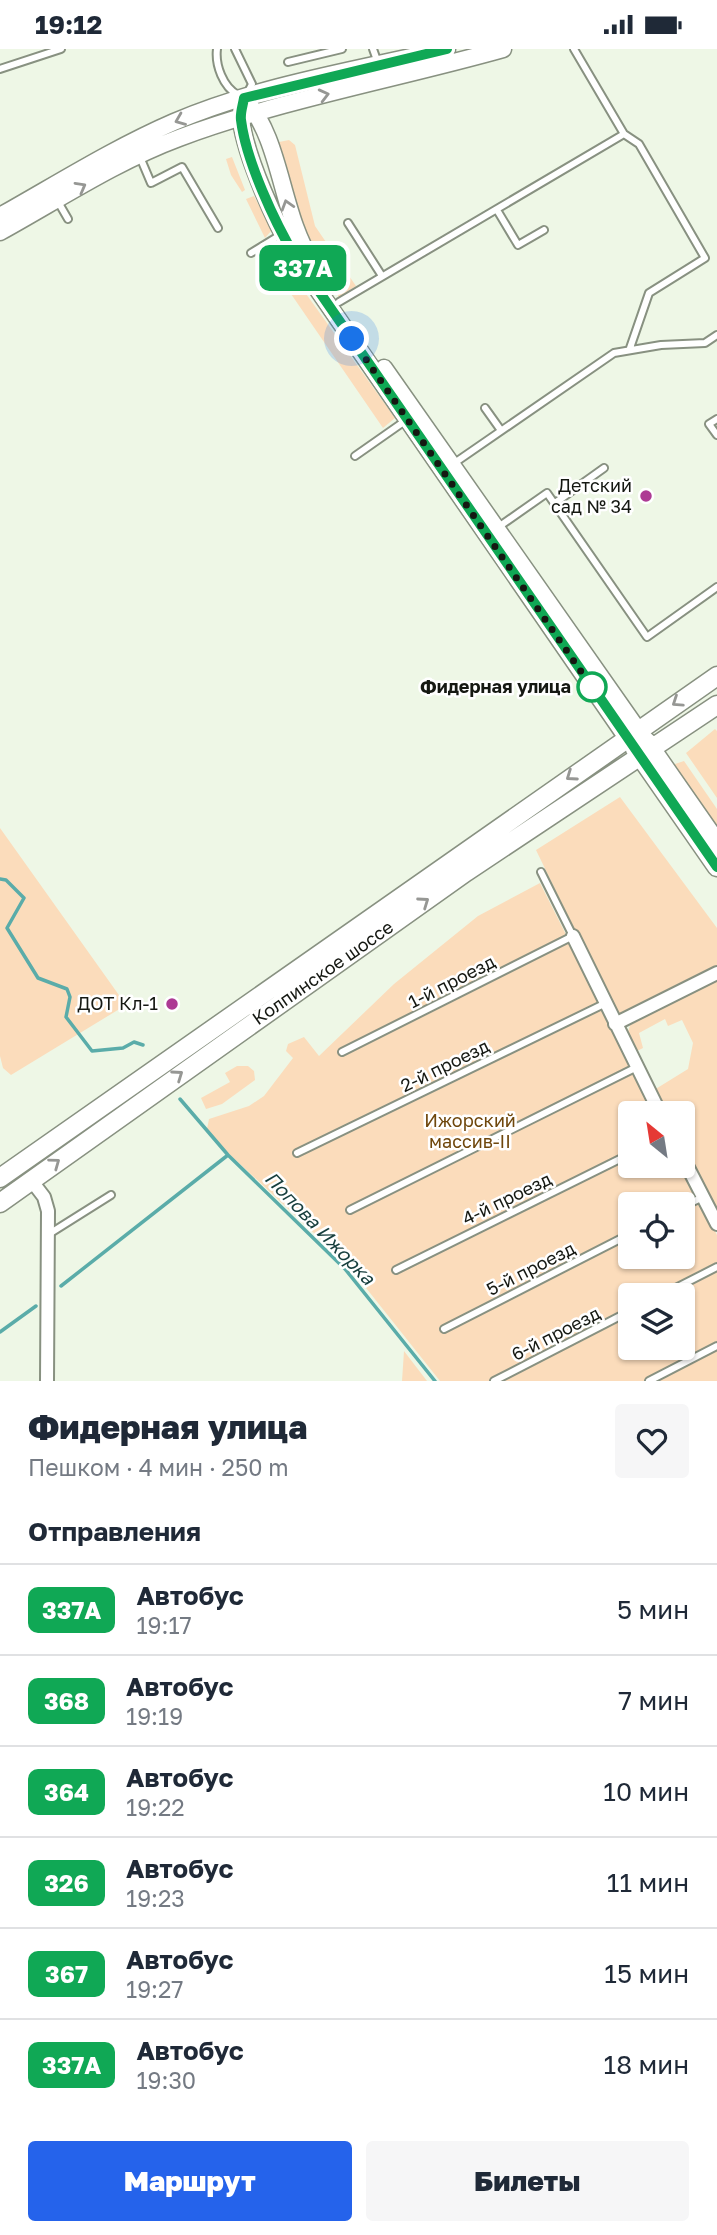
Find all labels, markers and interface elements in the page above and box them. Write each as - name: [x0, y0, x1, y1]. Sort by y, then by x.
- text: 19:12: [35, 9, 102, 40]
- one-way arrow: [317, 89, 329, 103]
- one-way arrow: [175, 112, 187, 126]
- one-way arrow: [74, 182, 87, 195]
- one-way arrow: [280, 200, 295, 212]
- line badge: 337А: [254, 245, 352, 291]
- text: 337А: [273, 253, 333, 282]
- your location: [334, 321, 369, 356]
- place label: Детский сад № 34: [551, 474, 632, 517]
- marker: Детский сад № 34: [638, 488, 654, 504]
- marker: Фидерная улица: [577, 672, 607, 702]
- place label: Фидерная улица: [420, 675, 571, 697]
- one-way arrow: [672, 694, 685, 706]
- one-way arrow: [566, 768, 579, 780]
- one-way arrow: [416, 898, 429, 910]
- street label: Колпинское шоссе: [248, 915, 397, 1029]
- street label: 1-й проезд: [404, 950, 499, 1012]
- place label: ДОТ Кл-1: [77, 992, 158, 1014]
- marker: ДОТ Кл-1: [164, 996, 180, 1012]
- street label: 2-й проезд: [396, 1034, 493, 1096]
- one-way arrow: [170, 1071, 183, 1083]
- north arrow: [618, 1101, 695, 1178]
- map controls: [618, 1101, 695, 1360]
- park label: Ижорский массив-II: [424, 1109, 516, 1152]
- one-way arrow: [47, 1159, 60, 1171]
- water label: Попова Ижорка: [261, 1166, 381, 1290]
- street label: 4-й проезд: [458, 1167, 555, 1229]
- button: locate: [618, 1192, 695, 1269]
- street label: 5-й проезд: [483, 1236, 578, 1300]
- button: layers: [618, 1283, 695, 1360]
- street label: 6-й проезд: [507, 1301, 604, 1365]
- button: heart: [615, 1404, 689, 1478]
- text: Фидерная улица: [28, 1407, 307, 1446]
- text: Пешком · 4 мин · 250 m: [28, 1453, 289, 1481]
- text: Отправления: [28, 1516, 201, 1547]
- text: Автобус: [136, 1580, 244, 1611]
- text: 5 мин: [617, 1594, 689, 1625]
- text: 337А: [42, 1595, 101, 1624]
- text: 19:17: [136, 1611, 192, 1639]
- text: Автобус: [126, 1671, 233, 1702]
- text: 7 мин: [618, 1685, 689, 1716]
- text: 368: [44, 1686, 89, 1715]
- text: 19:19: [126, 1702, 183, 1730]
- text: Автобус: [126, 1762, 233, 1793]
- text: 10 мин: [603, 1776, 689, 1807]
- text: 364: [44, 1777, 89, 1806]
- text: 19:22: [126, 1793, 185, 1821]
- text: Автобус: [126, 1853, 233, 1884]
- text: 11 мин: [607, 1867, 689, 1898]
- text: 326: [44, 1868, 89, 1897]
- text: 19:23: [126, 1884, 185, 1912]
- text: Автобус: [126, 1944, 233, 1975]
- text: 15 мин: [604, 1958, 689, 1989]
- text: 367: [45, 1959, 88, 1988]
- text: 19:27: [126, 1975, 184, 2003]
- text: Автобус: [136, 2035, 244, 2066]
- text: 18 мин: [604, 2049, 689, 2080]
- text: 337А: [42, 2050, 101, 2079]
- text: 19:30: [136, 2066, 196, 2094]
- button: Маршрут: [28, 2141, 352, 2221]
- button: Билеты: [366, 2141, 689, 2221]

